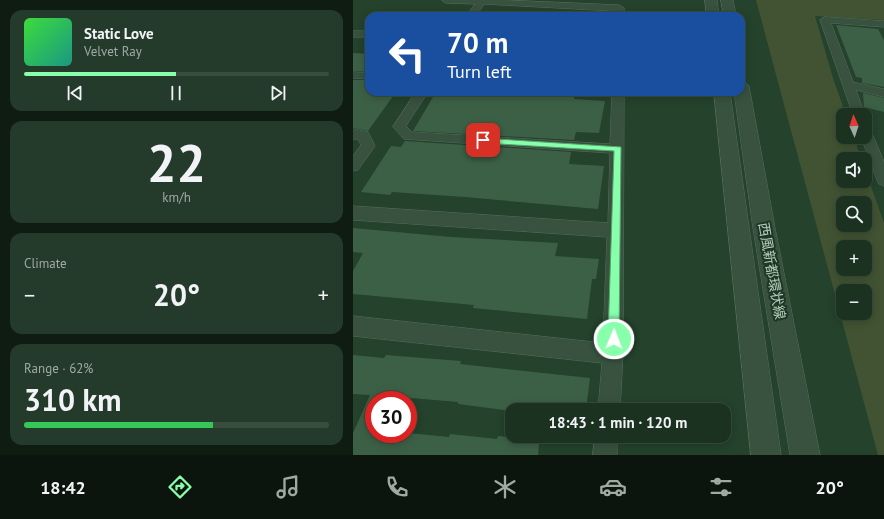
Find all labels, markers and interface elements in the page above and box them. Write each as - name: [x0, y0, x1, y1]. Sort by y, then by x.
- text: Static Love: [84, 24, 154, 43]
- text: 70 m: [447, 24, 508, 61]
- icon: left: [381, 28, 433, 80]
- text: Velvet Ray: [84, 43, 142, 60]
- text: Turn left: [447, 60, 512, 83]
- icon: previous: [64, 82, 86, 104]
- icon: pause: [165, 82, 187, 104]
- icon: next: [267, 82, 289, 104]
- north arrow: [836, 108, 872, 144]
- map controls: [836, 108, 872, 320]
- pin: [466, 123, 500, 157]
- text: 22: [147, 129, 206, 196]
- icon: arrive: [472, 129, 494, 151]
- button: sound: [836, 152, 872, 188]
- text: km/h: [162, 189, 191, 206]
- button: search: [836, 196, 872, 232]
- street label: 西風新都環状線: [755, 221, 789, 321]
- button: +: [836, 240, 872, 276]
- text: Climate: [24, 255, 67, 272]
- text: 20°: [153, 275, 200, 314]
- text: −: [24, 281, 35, 309]
- text: +: [318, 281, 329, 309]
- button: −: [836, 284, 872, 320]
- position arrow: [593, 318, 635, 360]
- text: Range · 62%: [24, 360, 93, 377]
- text: 310 km: [24, 380, 122, 419]
- speed limit sign: 30: [365, 391, 417, 443]
- text: 18:43 · 1 min · 120 m: [549, 413, 687, 432]
- icon: directions: [166, 473, 194, 501]
- icon: music: [274, 473, 302, 501]
- icon: phone: [383, 473, 411, 501]
- icon: climate: [491, 473, 519, 501]
- icon: car: [599, 473, 627, 501]
- icon: filters: [707, 473, 735, 501]
- text: 18:42: [40, 476, 86, 499]
- text: 20°: [816, 476, 844, 499]

